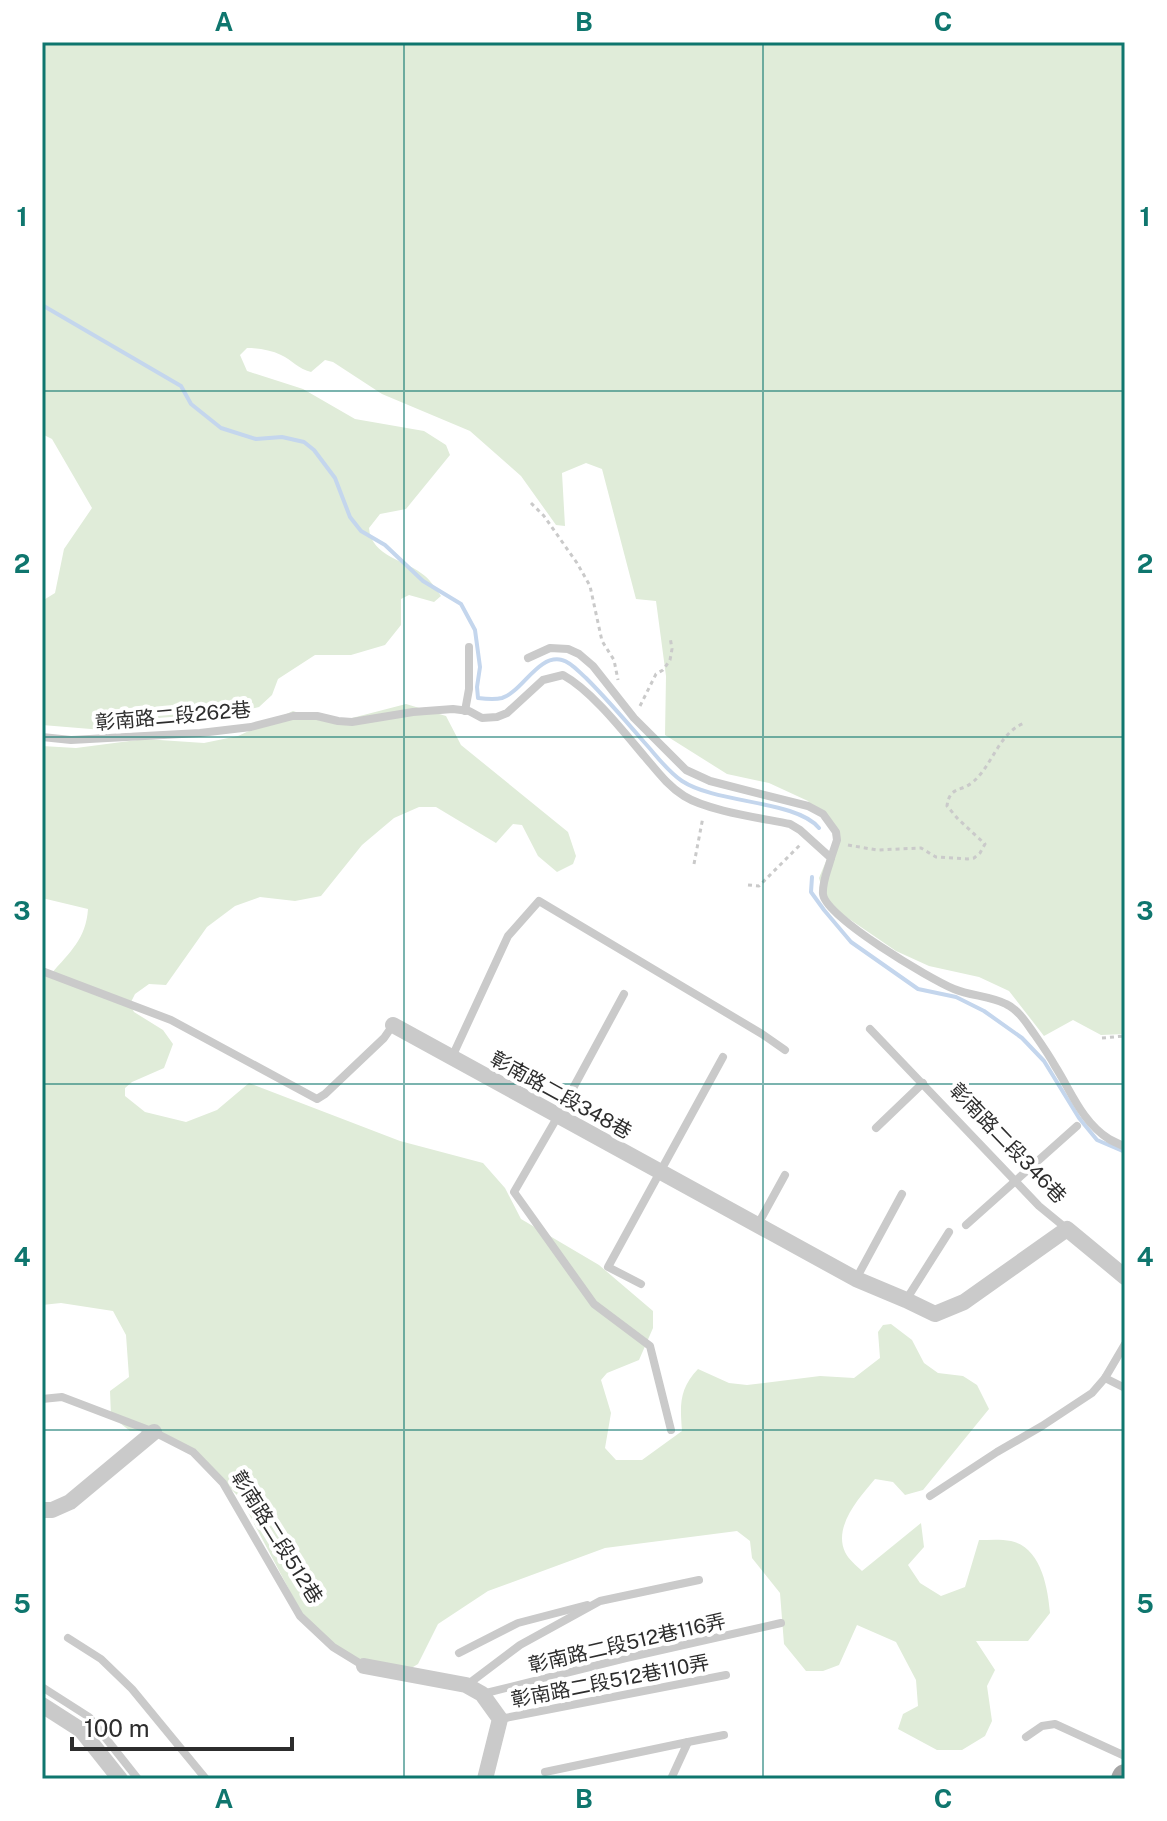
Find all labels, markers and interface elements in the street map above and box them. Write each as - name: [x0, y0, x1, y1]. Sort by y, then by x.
- text: A: [215, 6, 234, 37]
- text: B: [575, 6, 593, 37]
- text: C: [934, 6, 952, 37]
- text: 1: [16, 201, 28, 232]
- text: 1: [1139, 201, 1151, 232]
- text: 2: [14, 548, 30, 579]
- text: 2: [1137, 548, 1153, 579]
- street label: 彰南路二段262巷: [94, 697, 252, 735]
- text: 3: [13, 895, 31, 926]
- text: 3: [1136, 895, 1154, 926]
- street label: 彰南路二段348巷: [486, 1046, 636, 1144]
- street label: 彰南路二段346巷: [945, 1078, 1071, 1208]
- text: 4: [13, 1241, 31, 1272]
- text: 4: [1136, 1241, 1154, 1272]
- street label: 彰南路二段512巷: [226, 1466, 328, 1608]
- text: 5: [13, 1588, 31, 1619]
- text: 5: [1136, 1588, 1154, 1619]
- street label: 彰南路二段512巷116弄: [526, 1609, 728, 1677]
- street label: 彰南路二段512巷110弄: [509, 1650, 711, 1712]
- scale bar: [72, 1701, 292, 1751]
- text: 100 m: [84, 1714, 150, 1742]
- text: A: [215, 1783, 234, 1814]
- text: B: [575, 1783, 593, 1814]
- text: C: [934, 1783, 952, 1814]

